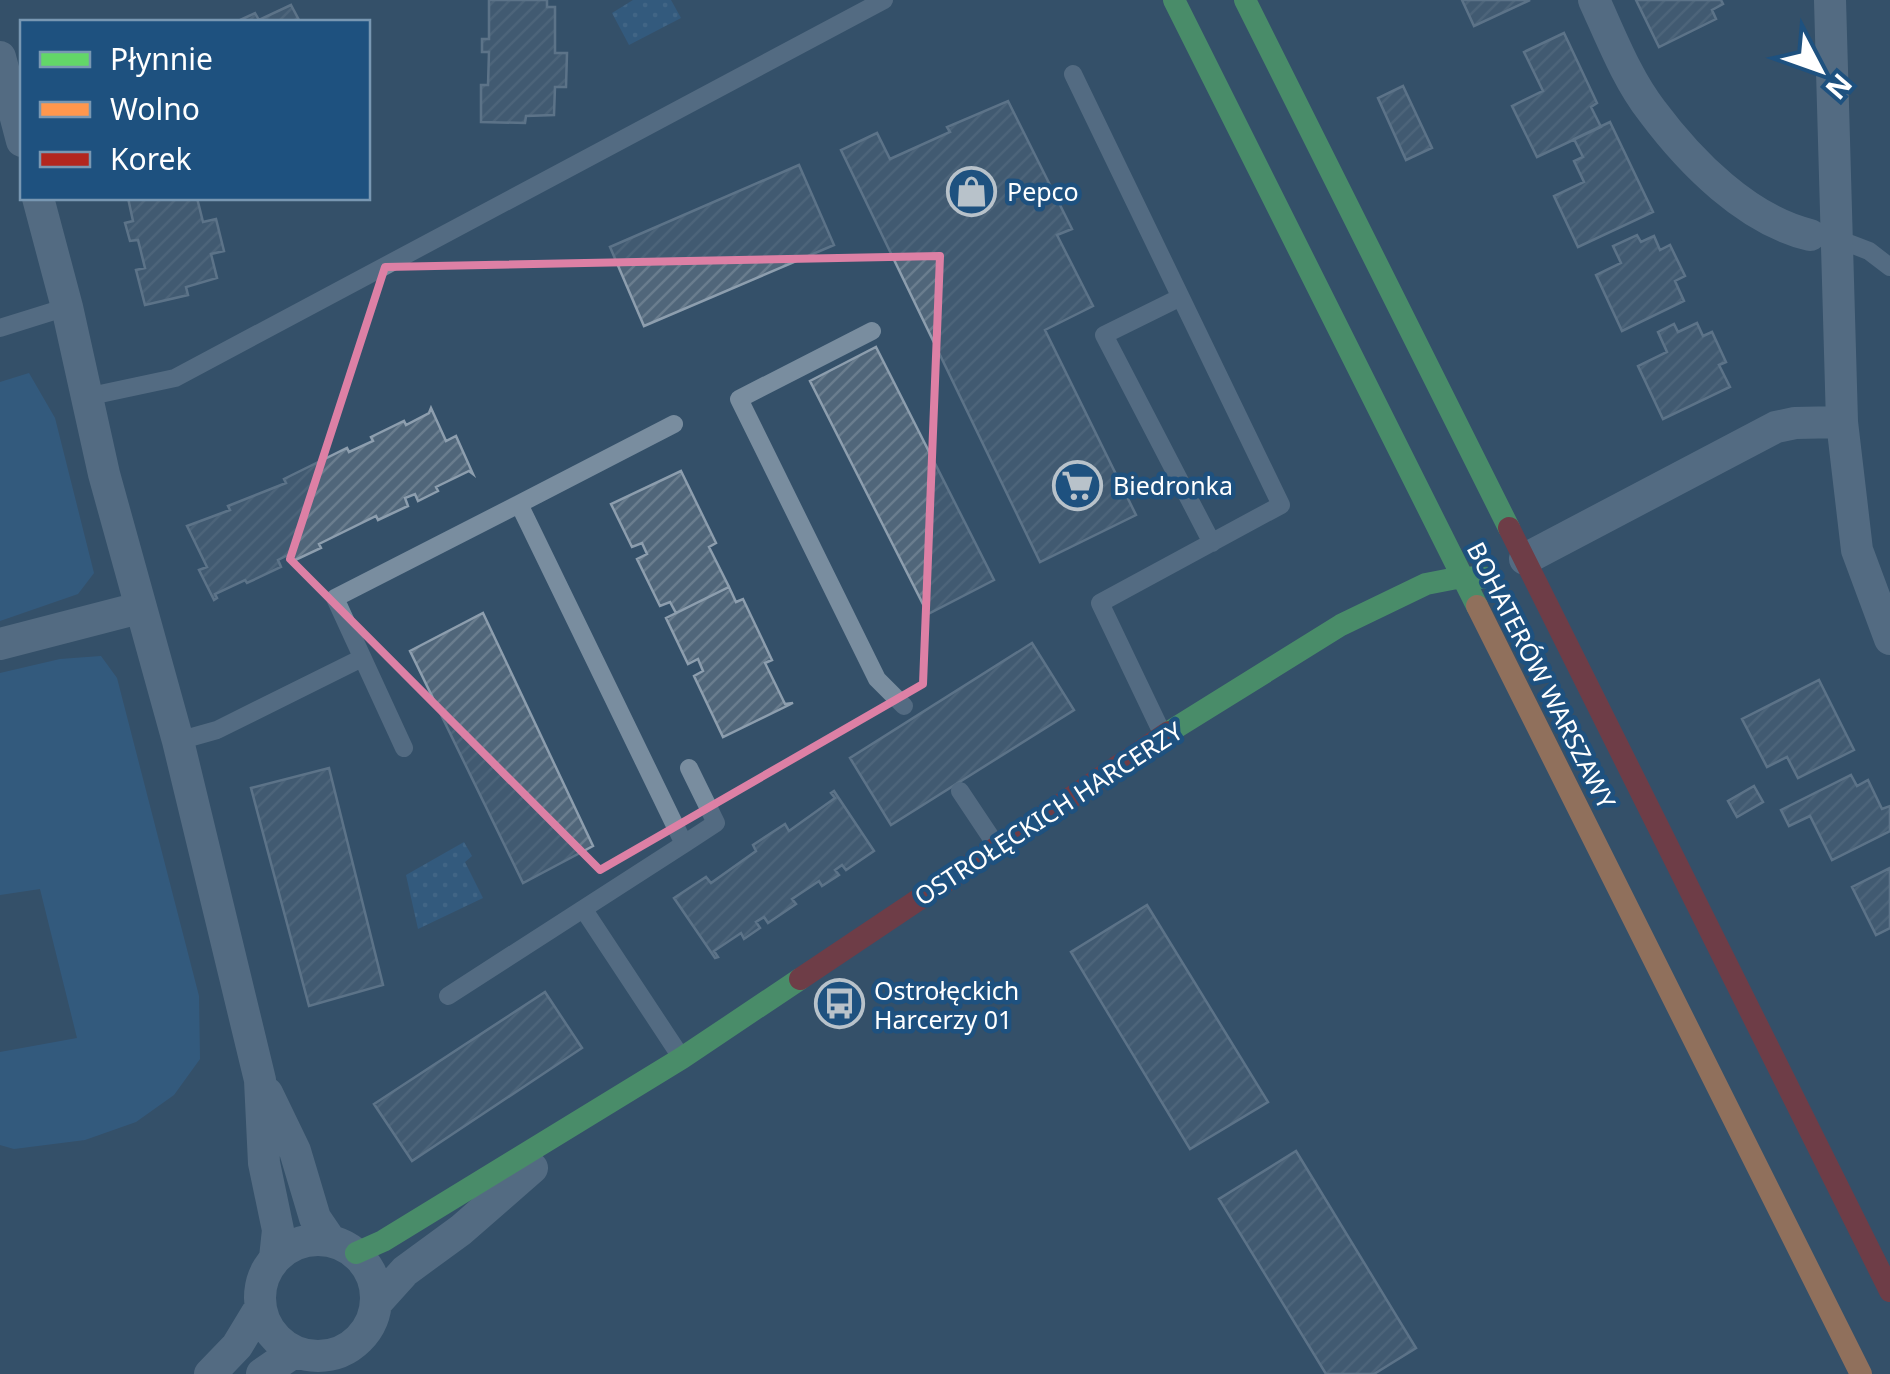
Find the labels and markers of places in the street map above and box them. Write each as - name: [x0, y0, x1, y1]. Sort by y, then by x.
- shop icon: Pepco: [946, 165, 998, 217]
- place label: Pepco: [1007, 174, 1079, 208]
- supermarket icon: Biedronka: [1052, 459, 1104, 511]
- place label: Biedronka: [1113, 468, 1233, 502]
- place label: Ostrołęckich Harcerzy 01: [874, 973, 1019, 1036]
- bus stop icon: Ostrołęckich Harcerzy 01: [813, 978, 865, 1030]

